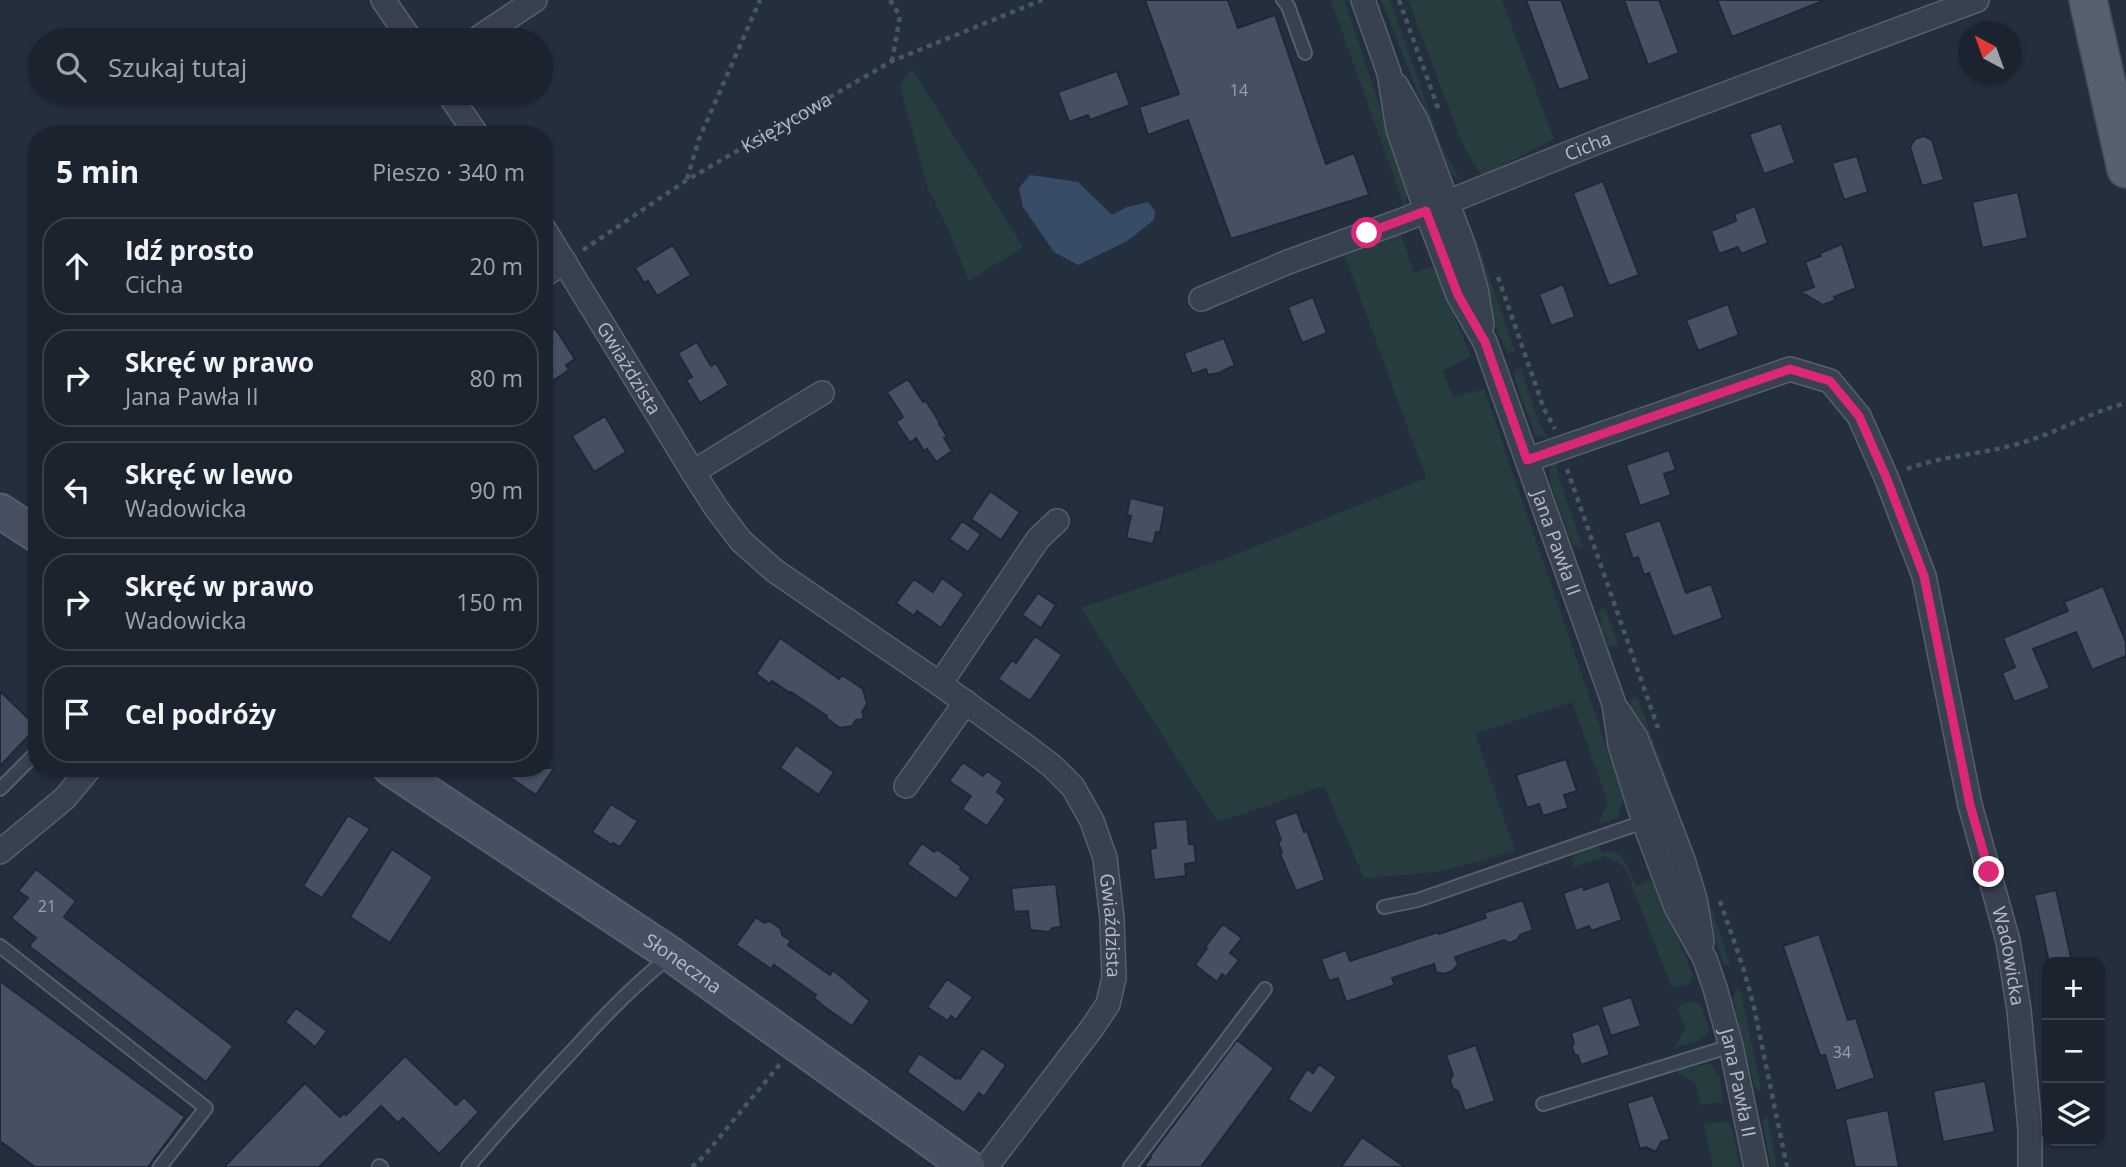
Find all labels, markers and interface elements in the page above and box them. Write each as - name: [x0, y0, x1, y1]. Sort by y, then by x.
- north arrow: [1958, 21, 2021, 84]
- search box: [28, 28, 553, 105]
- icon: search: [52, 48, 90, 86]
- text: Szukaj tutaj: [108, 49, 247, 85]
- house number: 14: [1230, 79, 1248, 101]
- street label: Księżycowa: [736, 86, 836, 159]
- street label: Cicha: [1561, 125, 1615, 167]
- text: 5 min: [56, 151, 139, 192]
- text: Pieszo · 340 m: [372, 156, 525, 188]
- route start: [1351, 217, 1382, 248]
- text: Idź prosto: [125, 232, 254, 268]
- icon: ahead: [58, 247, 96, 285]
- text: 20 m: [469, 250, 523, 282]
- text: Cicha: [125, 268, 183, 300]
- street label: Gwiaździsta: [591, 317, 668, 419]
- text: Skręć w prawo: [125, 344, 314, 380]
- icon: right: [58, 359, 96, 397]
- text: 80 m: [469, 362, 523, 394]
- text: Jana Pawła II: [125, 380, 259, 412]
- text: Skręć w lewo: [125, 456, 293, 492]
- icon: left: [58, 471, 96, 509]
- text: 90 m: [469, 474, 523, 506]
- street label: Jana Pawła II: [1525, 484, 1587, 599]
- text: Wadowicka: [125, 492, 246, 524]
- text: Skręć w prawo: [125, 568, 314, 604]
- icon: right: [58, 583, 96, 621]
- text: 150 m: [456, 586, 523, 618]
- text: Wadowicka: [125, 604, 246, 636]
- icon: arrive: [58, 695, 96, 733]
- text: Cel podróży: [125, 696, 276, 732]
- route end: [1973, 856, 2004, 887]
- street label: Gwiaździsta: [1094, 872, 1127, 978]
- house number: 21: [38, 895, 56, 917]
- street label: Wadowicka: [1986, 904, 2031, 1007]
- street label: Słoneczna: [639, 927, 727, 999]
- map controls: [2042, 957, 2105, 1146]
- button: +: [2042, 957, 2105, 1020]
- button: −: [2042, 1020, 2105, 1083]
- street label: Jana Pawła II: [1713, 1023, 1762, 1139]
- house number: 34: [1833, 1041, 1851, 1063]
- button: layers: [2042, 1083, 2105, 1146]

